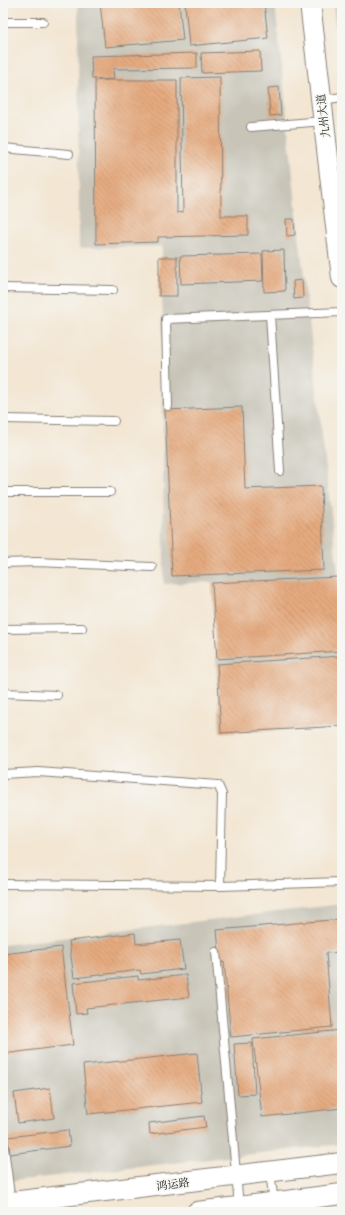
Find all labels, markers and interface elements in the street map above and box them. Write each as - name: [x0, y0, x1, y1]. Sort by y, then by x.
- street label: 九州大道: [314, 93, 334, 139]
- street label: 鸿运路: [156, 1176, 190, 1194]

